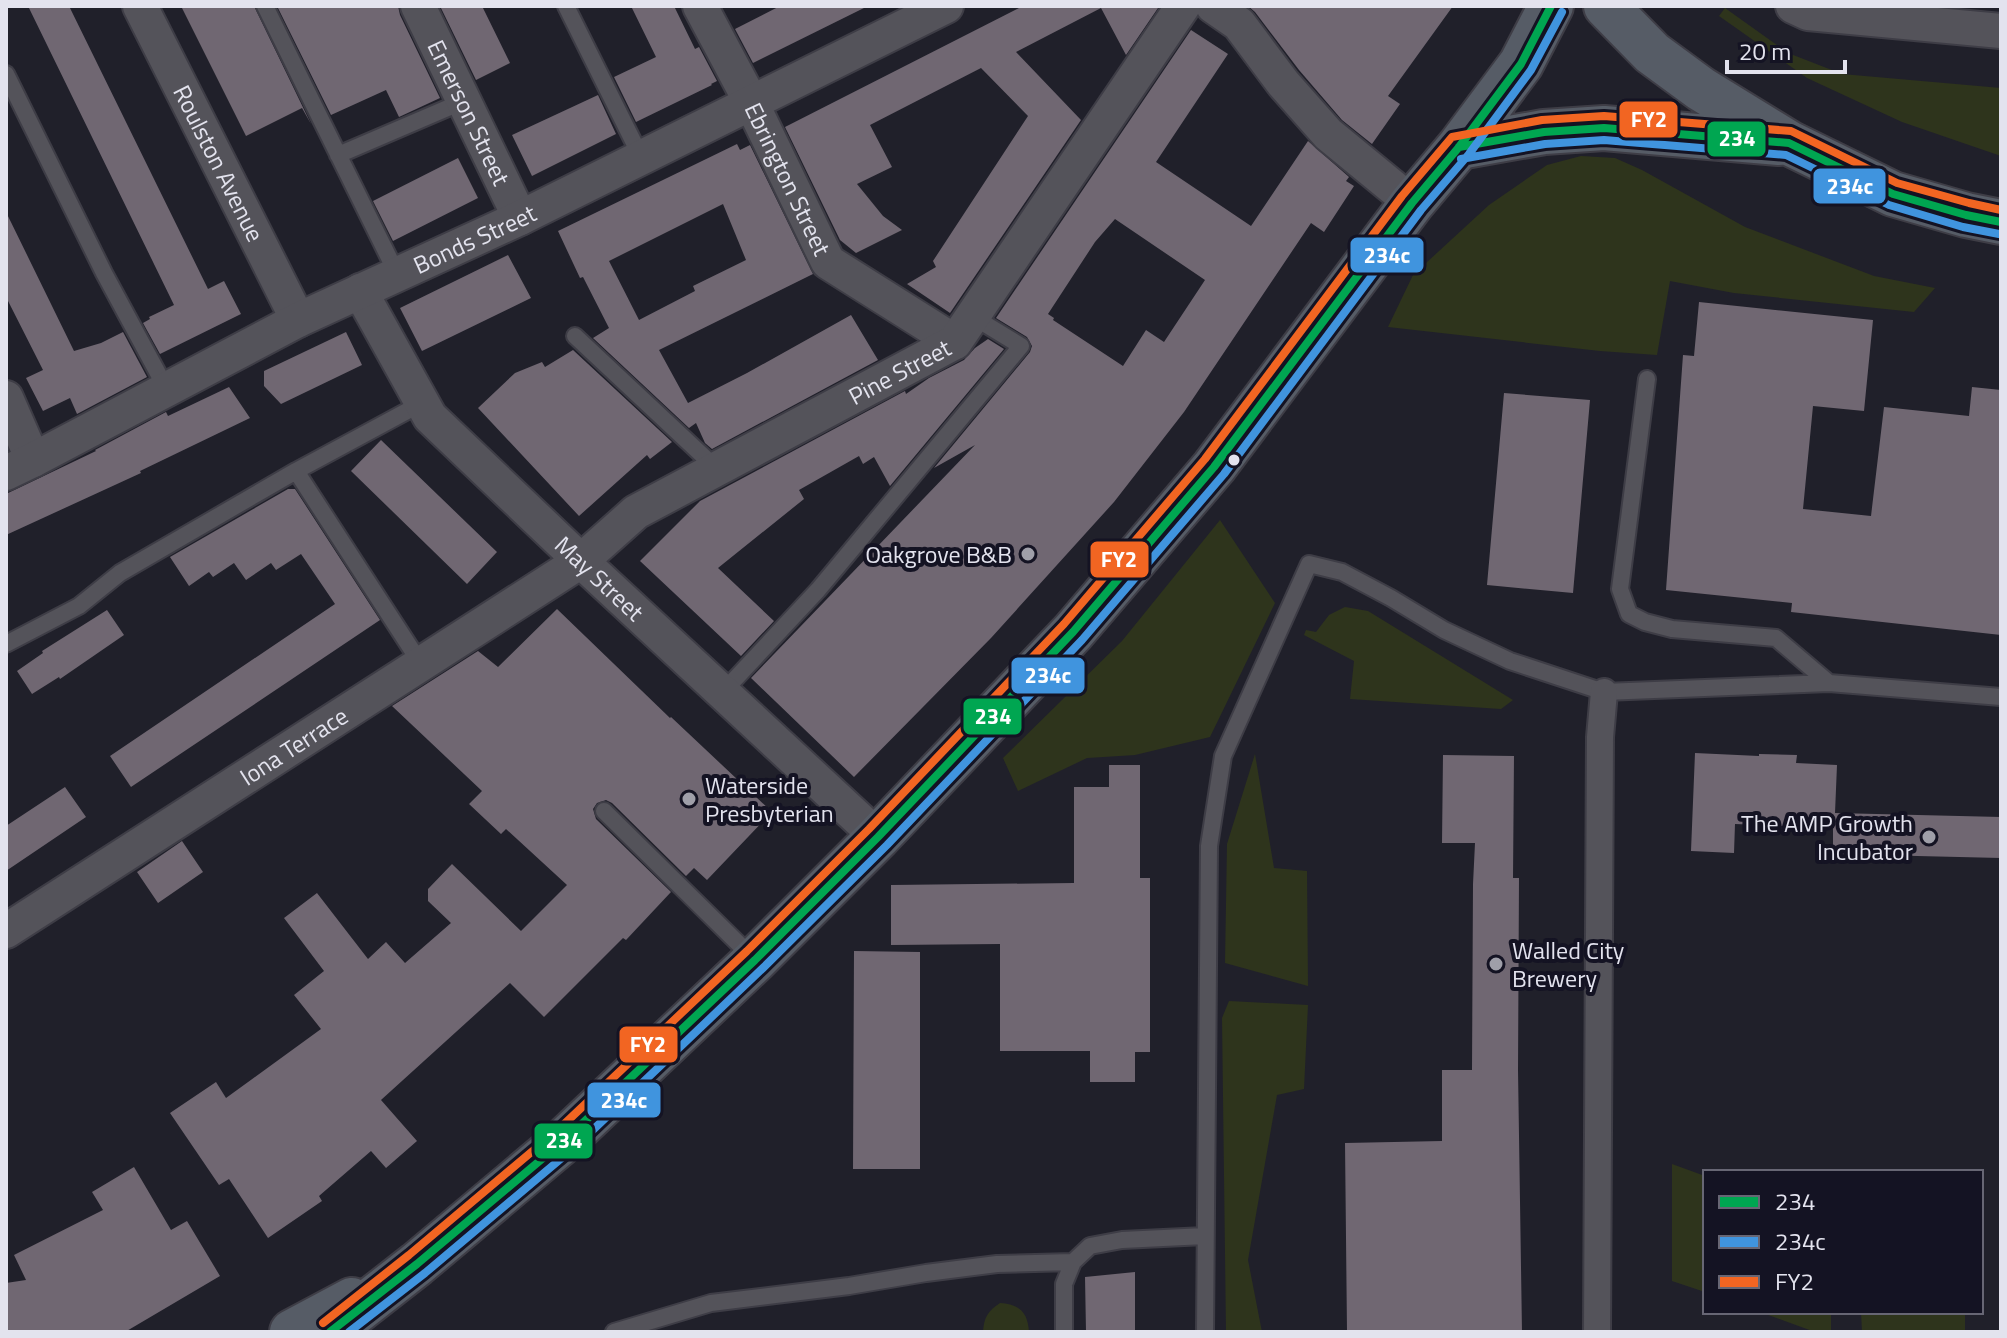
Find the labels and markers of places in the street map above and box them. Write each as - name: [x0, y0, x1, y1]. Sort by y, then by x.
- unlabelled marker: [1226, 452, 1242, 468]
- place label: Oakgrove B&B: [865, 536, 1012, 572]
- marker: Oakgrove B&B: [1019, 545, 1037, 563]
- place label: Waterside Presbyterian: [705, 767, 834, 831]
- marker: Waterside Presbyterian: [680, 790, 698, 808]
- place label: The AMP Growth Incubator: [1741, 805, 1913, 869]
- marker: The AMP Growth Incubator: [1920, 828, 1938, 846]
- place label: Walled City Brewery: [1512, 932, 1625, 996]
- marker: Walled City Brewery: [1487, 955, 1505, 973]

